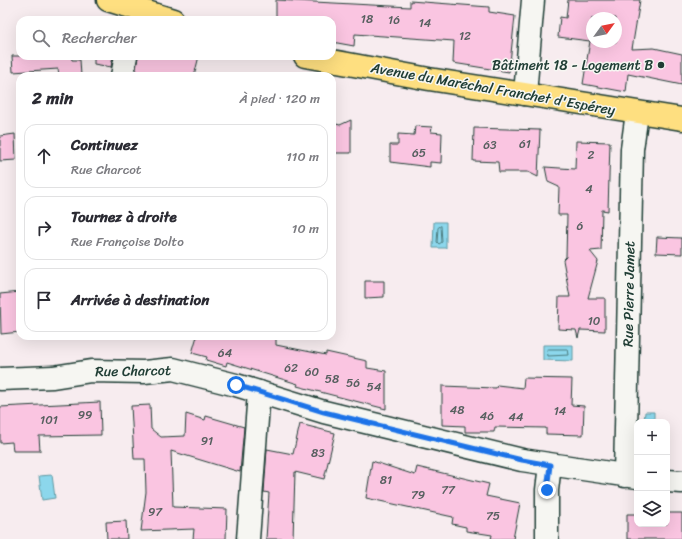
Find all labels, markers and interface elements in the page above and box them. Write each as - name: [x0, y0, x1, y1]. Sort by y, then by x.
- house number: 18: [361, 8, 373, 30]
- house number: 16: [388, 9, 400, 31]
- house number: 14: [419, 12, 432, 34]
- north arrow: [586, 12, 622, 48]
- search box: [16, 16, 336, 60]
- text: Rechercher: [62, 25, 137, 51]
- house number: 12: [459, 25, 471, 47]
- icon: search: [30, 27, 52, 49]
- place label: Bâtiment 18 - Logement B: [492, 53, 653, 78]
- street label: Avenue du Maréchal Franchet d'Espérey: [368, 55, 618, 123]
- marker: Bâtiment 18 - Logement B: [656, 60, 666, 70]
- text: 2 min: [32, 83, 73, 113]
- text: À pied · 120 m: [239, 87, 320, 110]
- text: Continuez: [71, 132, 138, 158]
- house number: 61: [519, 133, 531, 155]
- house number: 63: [483, 134, 497, 156]
- house number: 65: [412, 142, 426, 164]
- house number: 2: [588, 144, 595, 166]
- icon: ahead: [33, 145, 55, 167]
- text: 110 m: [286, 145, 319, 168]
- text: Rue Charcot: [71, 158, 141, 181]
- house number: 4: [585, 178, 593, 200]
- text: Tournez à droite: [71, 204, 177, 230]
- house number: 6: [577, 215, 584, 237]
- icon: right: [33, 217, 55, 239]
- text: 10 m: [292, 217, 319, 240]
- text: Rue Françoise Dolto: [71, 230, 184, 253]
- street label: Rue Pierre Jamet: [616, 241, 642, 347]
- text: Arrivée à destination: [71, 287, 209, 313]
- icon: arrive: [33, 289, 55, 311]
- house number: 10: [588, 310, 601, 332]
- house number: 64: [218, 342, 233, 364]
- house number: 62: [284, 357, 298, 379]
- street label: Rue Charcot: [95, 358, 171, 384]
- house number: 60: [305, 361, 320, 383]
- house number: 58: [325, 368, 339, 390]
- house number: 56: [346, 372, 360, 394]
- route start: [227, 376, 245, 394]
- house number: 54: [367, 376, 382, 398]
- house number: 48: [450, 399, 464, 421]
- house number: 14: [554, 400, 567, 422]
- house number: 99: [78, 404, 92, 426]
- house number: 46: [480, 405, 494, 427]
- house number: 44: [508, 406, 524, 428]
- house number: 101: [40, 409, 58, 431]
- map controls: [634, 419, 670, 527]
- button: +: [634, 419, 670, 455]
- house number: 91: [201, 430, 213, 452]
- house number: 83: [311, 442, 325, 464]
- button: −: [634, 455, 670, 491]
- house number: 81: [380, 469, 392, 491]
- house number: 77: [441, 479, 456, 501]
- route end: [538, 481, 556, 499]
- house number: 79: [411, 484, 425, 506]
- button: layers: [634, 491, 670, 527]
- house number: 97: [148, 501, 163, 523]
- house number: 75: [486, 505, 500, 527]

